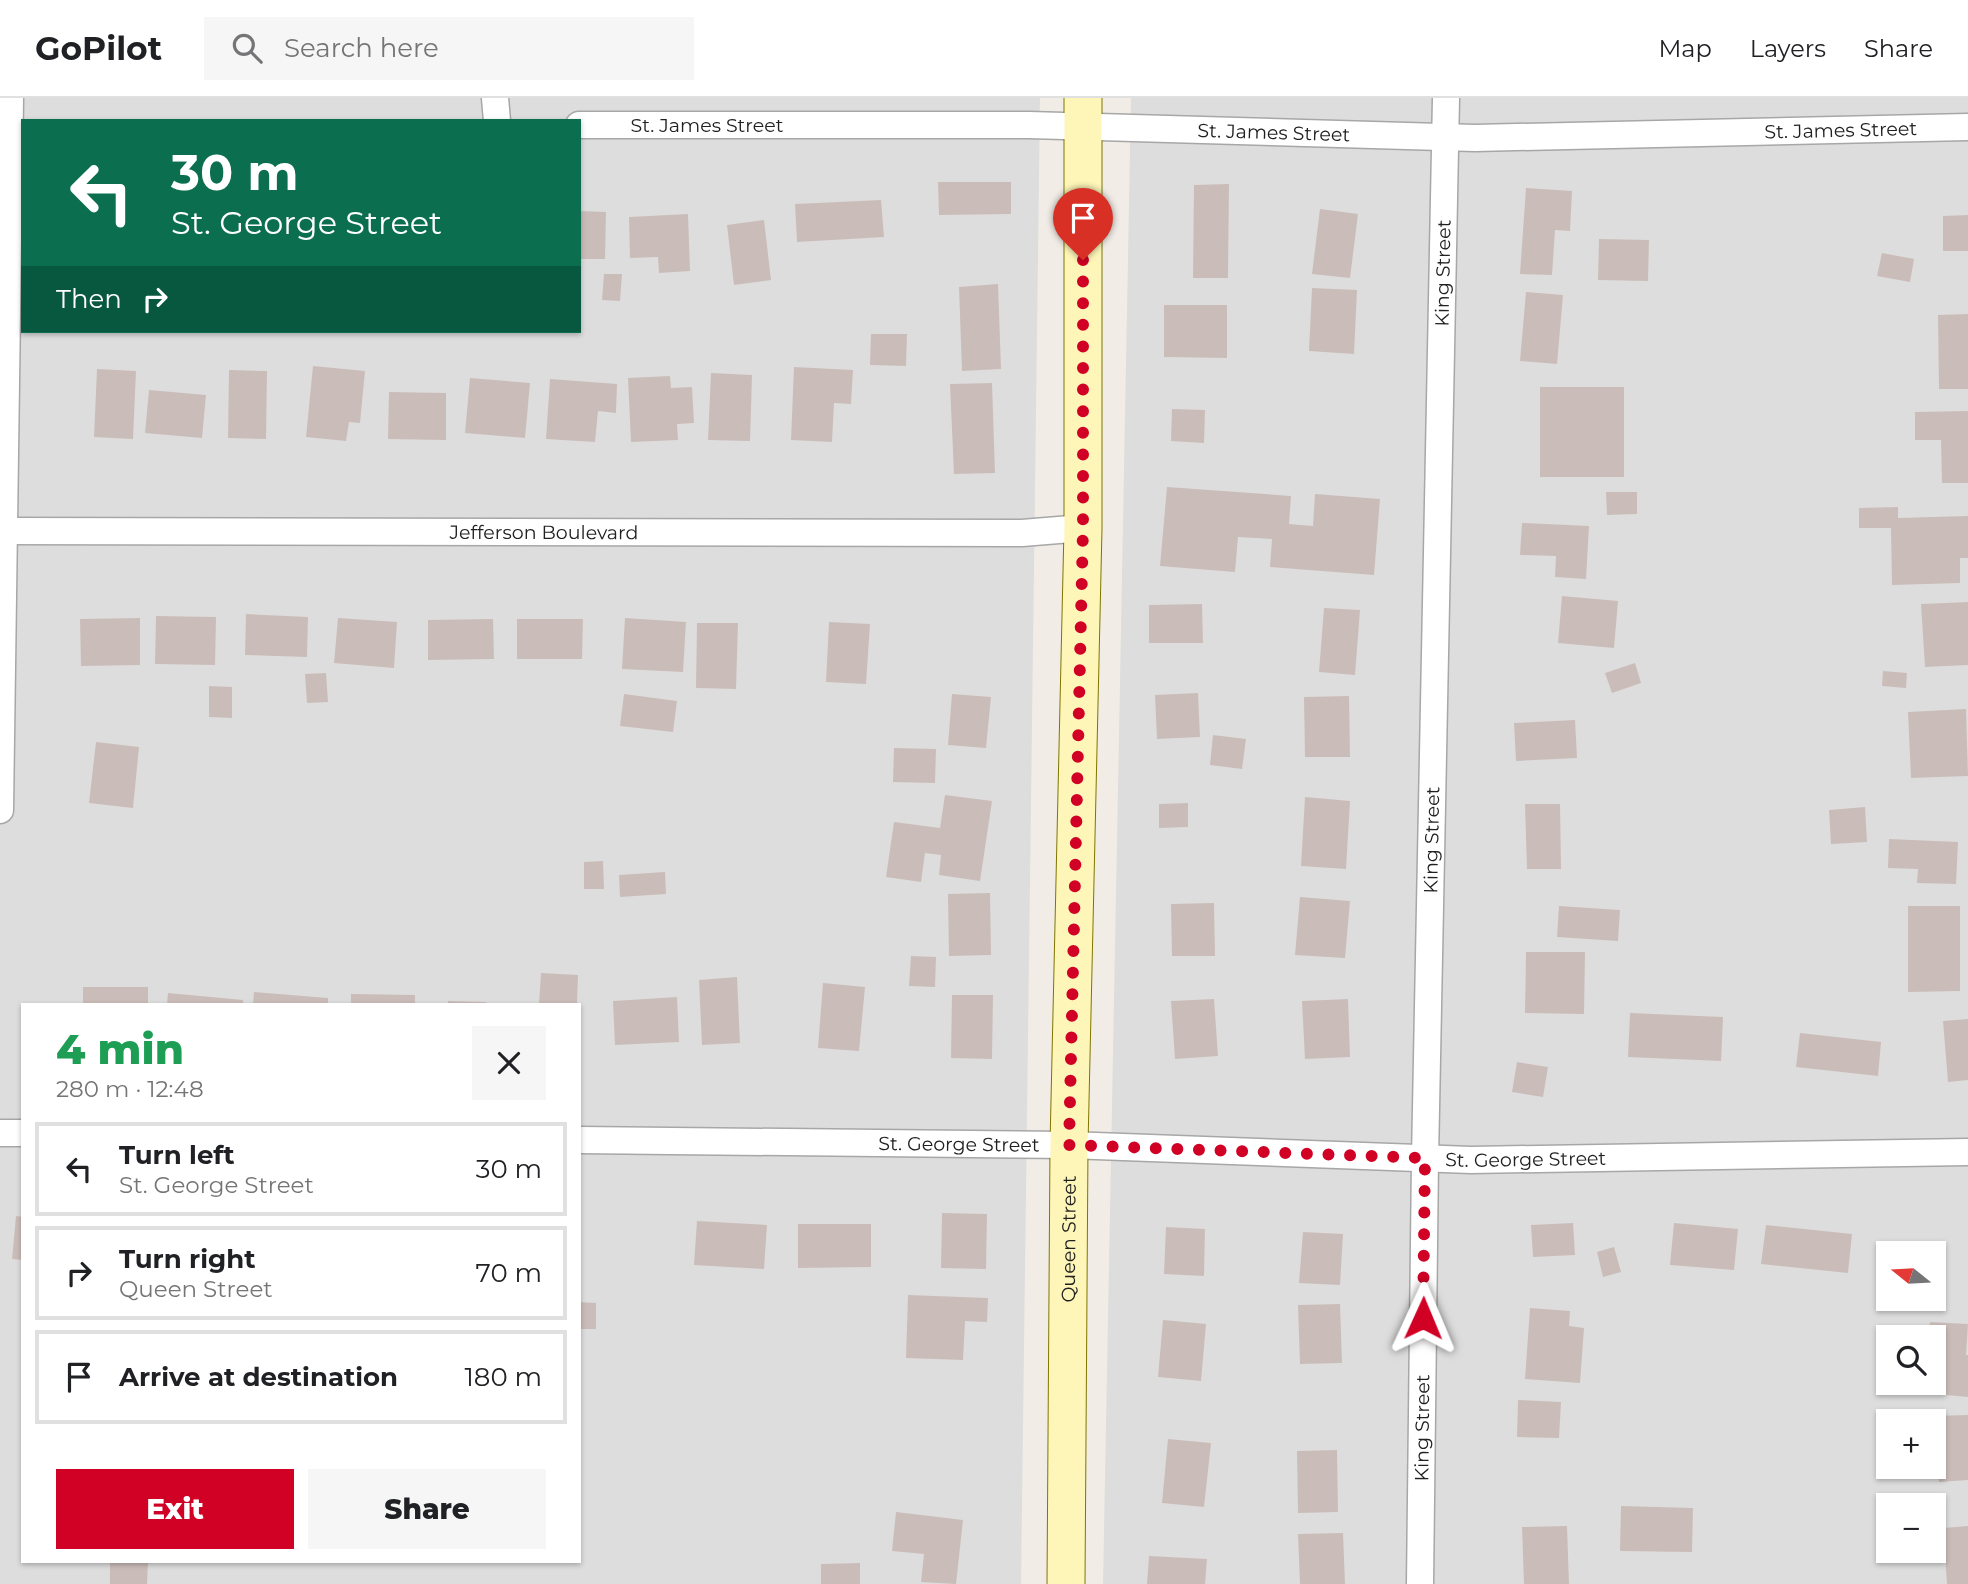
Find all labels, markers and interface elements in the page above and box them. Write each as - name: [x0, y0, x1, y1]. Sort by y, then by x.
- search box: [204, 17, 694, 80]
- text: GoPilot: [35, 28, 162, 68]
- icon: search: [228, 29, 266, 67]
- text: Search here: [284, 32, 439, 64]
- text: Map: [1658, 34, 1712, 63]
- text: Layers: [1750, 34, 1826, 63]
- text: Share: [1864, 34, 1933, 63]
- street label: St. James Street: [631, 114, 784, 137]
- street label: St. James Street: [1764, 117, 1918, 144]
- street label: St. James Street: [1197, 119, 1351, 146]
- text: 30 m: [171, 143, 299, 202]
- icon: left: [56, 147, 147, 238]
- pin: [1053, 188, 1113, 260]
- icon: arrive: [1064, 199, 1102, 237]
- text: St. George Street: [171, 203, 442, 242]
- street label: King Street: [1430, 219, 1456, 327]
- icon: right: [136, 280, 174, 318]
- text: Then: [56, 283, 122, 315]
- street label: Jefferson Boulevard: [449, 521, 638, 544]
- street label: King Street: [1419, 786, 1444, 894]
- text: 4 min: [56, 1023, 184, 1075]
- button: close: [472, 1026, 546, 1100]
- text: 280 m · 12:48: [56, 1075, 204, 1103]
- street label: St. George Street: [878, 1132, 1040, 1157]
- text: Turn left: [119, 1139, 235, 1171]
- street label: St. George Street: [1445, 1147, 1607, 1172]
- icon: left: [60, 1150, 98, 1188]
- text: 30 m: [476, 1153, 542, 1185]
- text: St. George Street: [119, 1171, 314, 1199]
- street label: Queen Street: [1057, 1175, 1081, 1303]
- north arrow: [1876, 1241, 1946, 1311]
- map controls: [1876, 1241, 1946, 1563]
- text: Turn right: [119, 1243, 255, 1275]
- icon: right: [60, 1254, 98, 1292]
- text: 70 m: [476, 1257, 542, 1289]
- text: Queen Street: [119, 1275, 273, 1303]
- position arrow: [1386, 1281, 1460, 1355]
- button: search: [1876, 1325, 1946, 1395]
- icon: arrive: [60, 1358, 98, 1396]
- text: Arrive at destination: [119, 1361, 398, 1393]
- text: 180 m: [464, 1361, 542, 1393]
- street label: King Street: [1410, 1374, 1434, 1482]
- button: +: [1876, 1409, 1946, 1479]
- button: Exit: [56, 1469, 294, 1549]
- button: Share: [308, 1469, 546, 1549]
- button: −: [1876, 1493, 1946, 1563]

